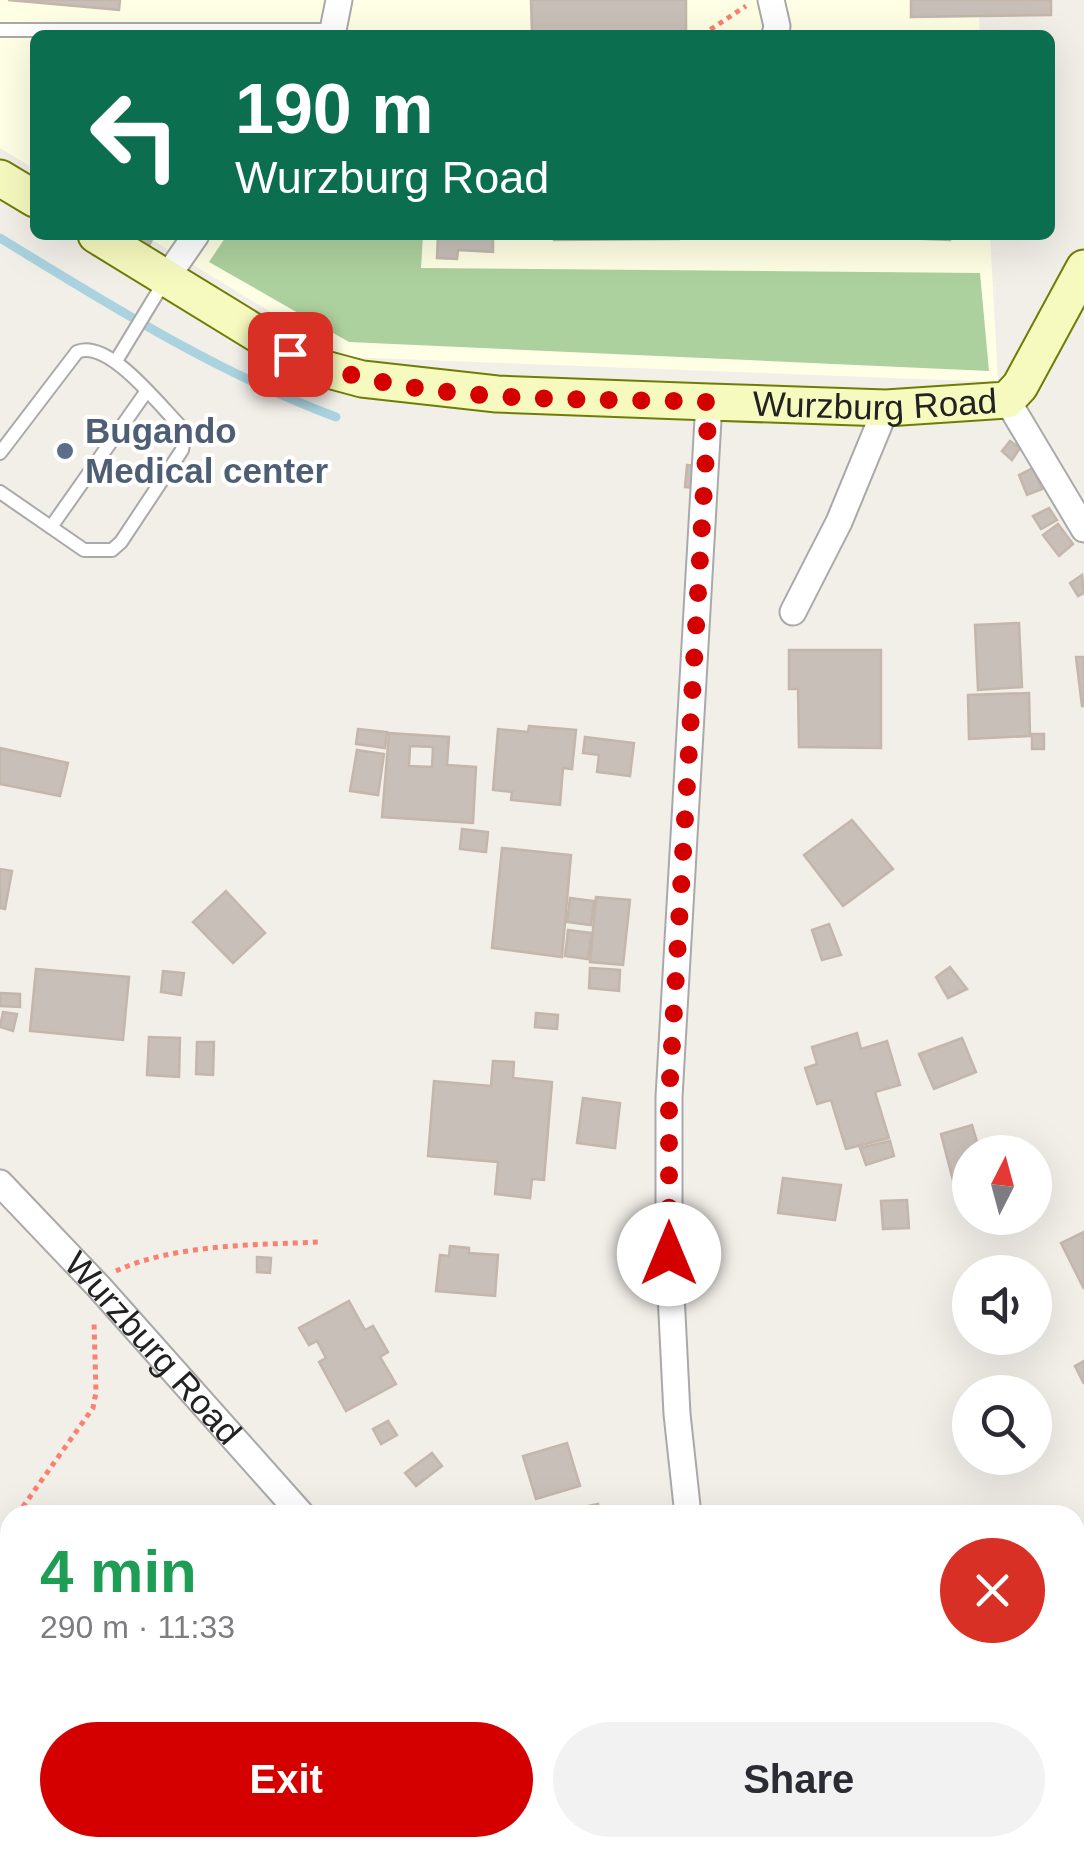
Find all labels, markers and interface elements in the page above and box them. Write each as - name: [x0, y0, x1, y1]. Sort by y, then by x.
- icon: left: [70, 70, 200, 200]
- text: 190 m: [235, 70, 433, 148]
- text: Wurzburg Road: [235, 152, 549, 203]
- pin: [248, 312, 333, 397]
- icon: arrive: [263, 327, 318, 382]
- street label: Wurzburg Road: [752, 381, 998, 427]
- place label: Bugando Medical center: [85, 411, 329, 490]
- marker: Bugando Medical center: [54, 440, 76, 462]
- north arrow: [952, 1135, 1052, 1235]
- map controls: [952, 1135, 1052, 1475]
- position arrow: [617, 1202, 721, 1306]
- street label: Wurzburg Road: [57, 1244, 249, 1452]
- button: sound: [952, 1255, 1052, 1355]
- button: search: [952, 1375, 1052, 1475]
- text: 4 min: [40, 1538, 197, 1605]
- button: close: [940, 1538, 1045, 1643]
- text: 290 m · 11:33: [40, 1609, 235, 1645]
- button: Exit: [40, 1722, 533, 1837]
- button: Share: [553, 1722, 1045, 1837]

